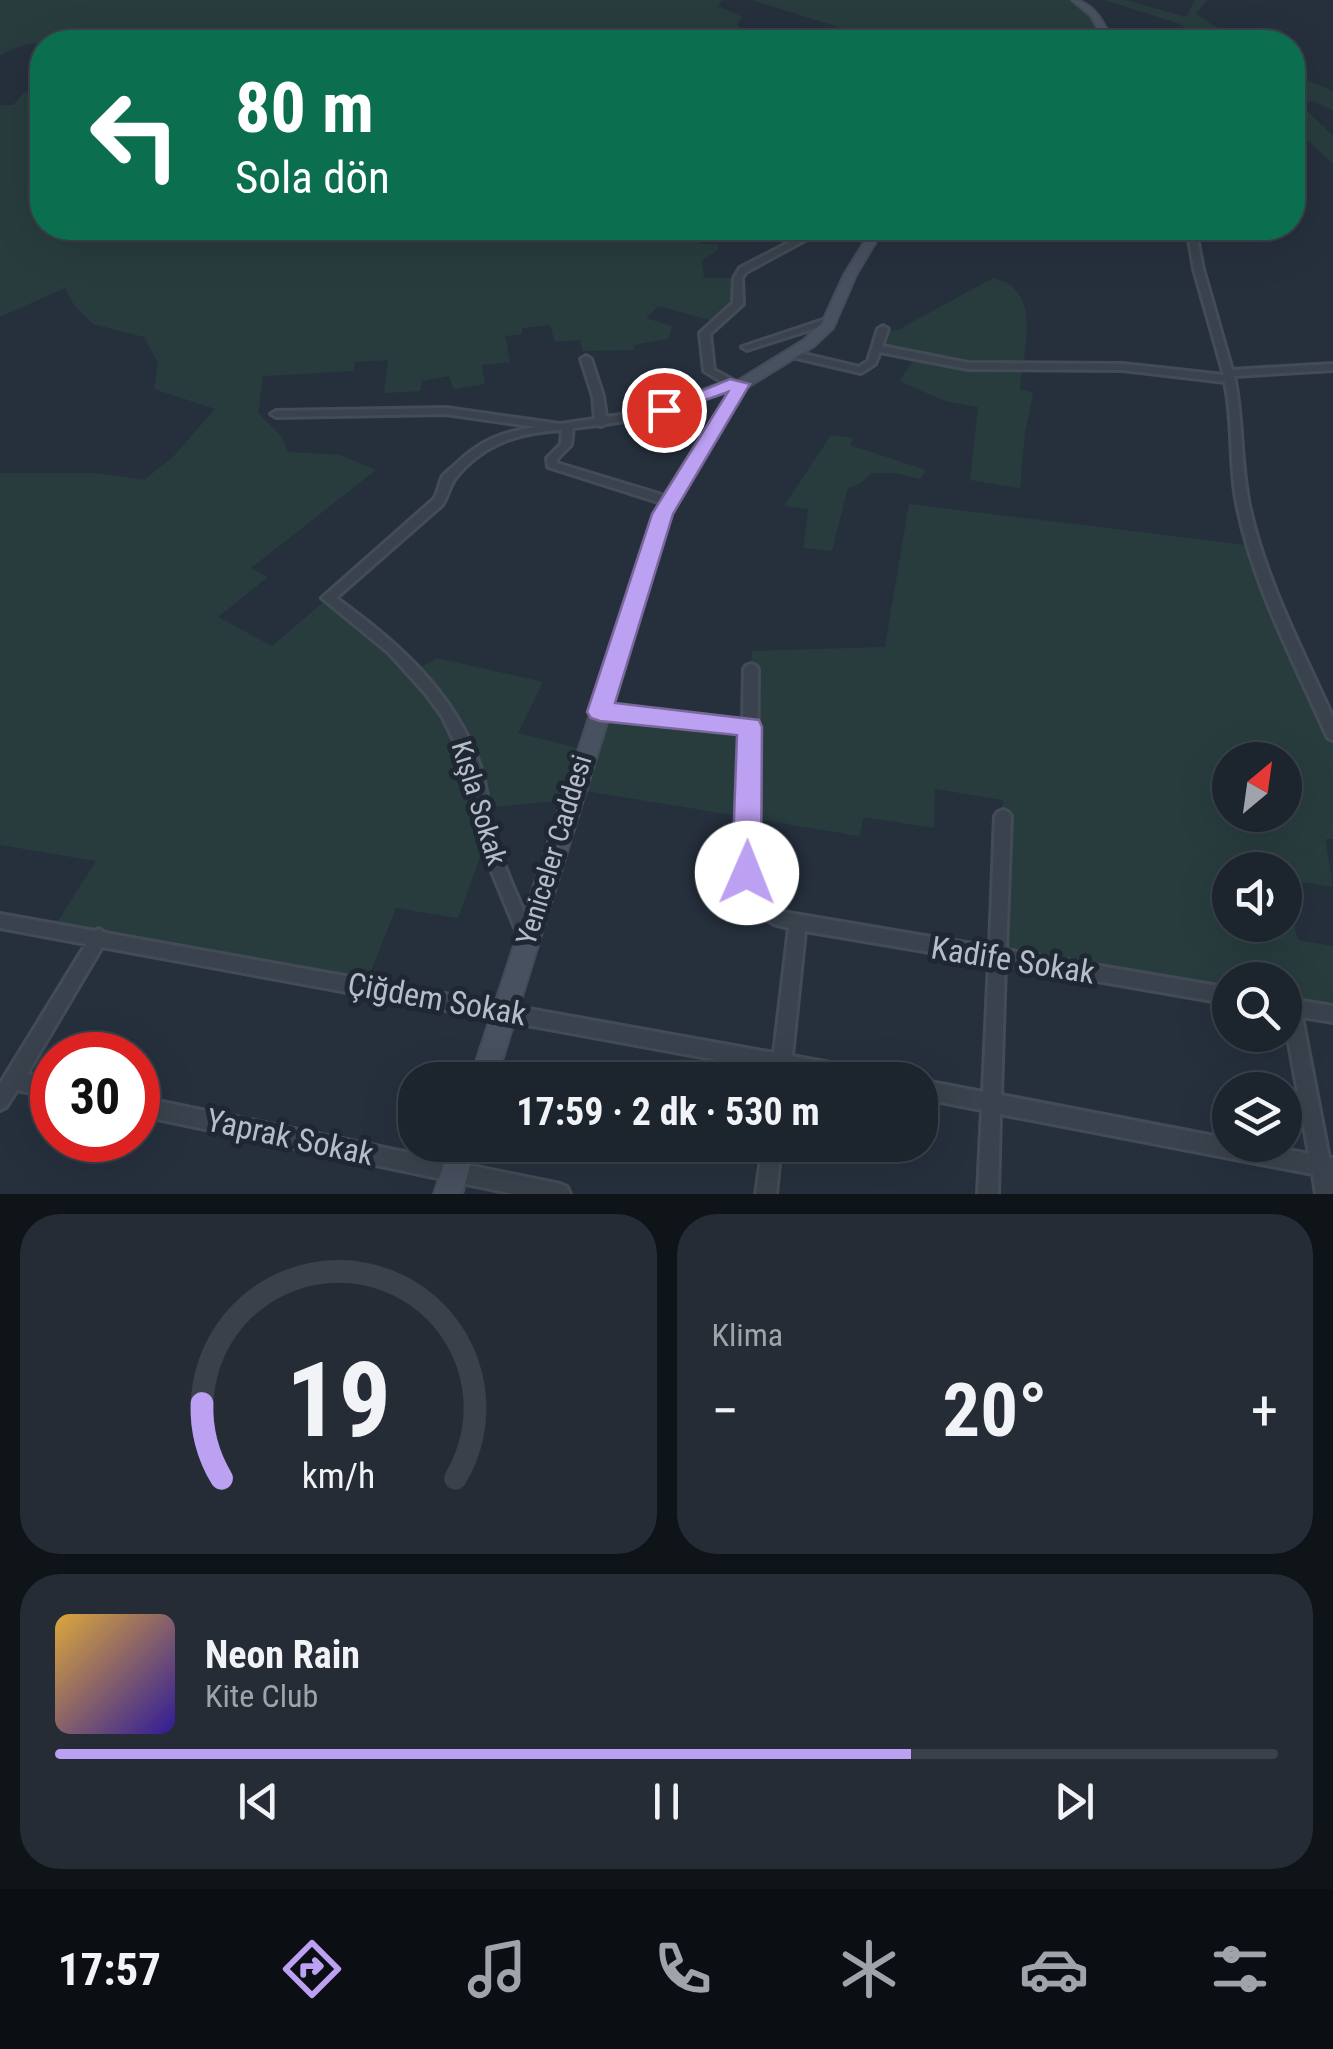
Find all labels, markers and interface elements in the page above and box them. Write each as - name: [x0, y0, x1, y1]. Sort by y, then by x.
- text: 80 m: [235, 67, 374, 149]
- icon: left: [70, 70, 200, 200]
- text: Sola dön: [235, 151, 390, 204]
- pin: [622, 368, 707, 453]
- icon: arrive: [637, 383, 692, 438]
- street label: Kışla Sokak: [444, 737, 514, 869]
- north arrow: [1212, 742, 1302, 832]
- map controls: [1212, 742, 1302, 1162]
- street label: Yeniceler Caddesi: [509, 751, 599, 949]
- position arrow: [695, 821, 799, 925]
- button: sound: [1212, 852, 1302, 942]
- street label: Kadife Sokak: [929, 928, 1098, 992]
- button: search: [1212, 962, 1302, 1052]
- street label: Çiğdem Sokak: [345, 965, 530, 1033]
- speed limit sign: 30: [30, 1032, 160, 1162]
- button: layers: [1212, 1072, 1302, 1162]
- text: 17:59 · 2 dk · 530 m: [516, 1090, 820, 1134]
- street label: Yaprak Sokak: [203, 1101, 378, 1173]
- text: Klima: [712, 1316, 783, 1354]
- text: 19: [286, 1340, 391, 1461]
- text: 20°: [942, 1366, 1047, 1454]
- text: −: [712, 1379, 739, 1443]
- text: +: [1251, 1379, 1278, 1443]
- text: km/h: [301, 1455, 375, 1497]
- text: Neon Rain: [205, 1633, 360, 1677]
- text: Kite Club: [205, 1677, 318, 1715]
- icon: previous: [231, 1774, 286, 1829]
- icon: pause: [639, 1774, 694, 1829]
- icon: next: [1047, 1774, 1102, 1829]
- icon: directions: [277, 1934, 347, 2004]
- icon: music: [462, 1934, 532, 2004]
- icon: phone: [648, 1934, 718, 2004]
- icon: climate: [834, 1934, 904, 2004]
- icon: car: [1019, 1934, 1089, 2004]
- icon: filters: [1205, 1934, 1275, 2004]
- text: 17:57: [58, 1943, 161, 1996]

